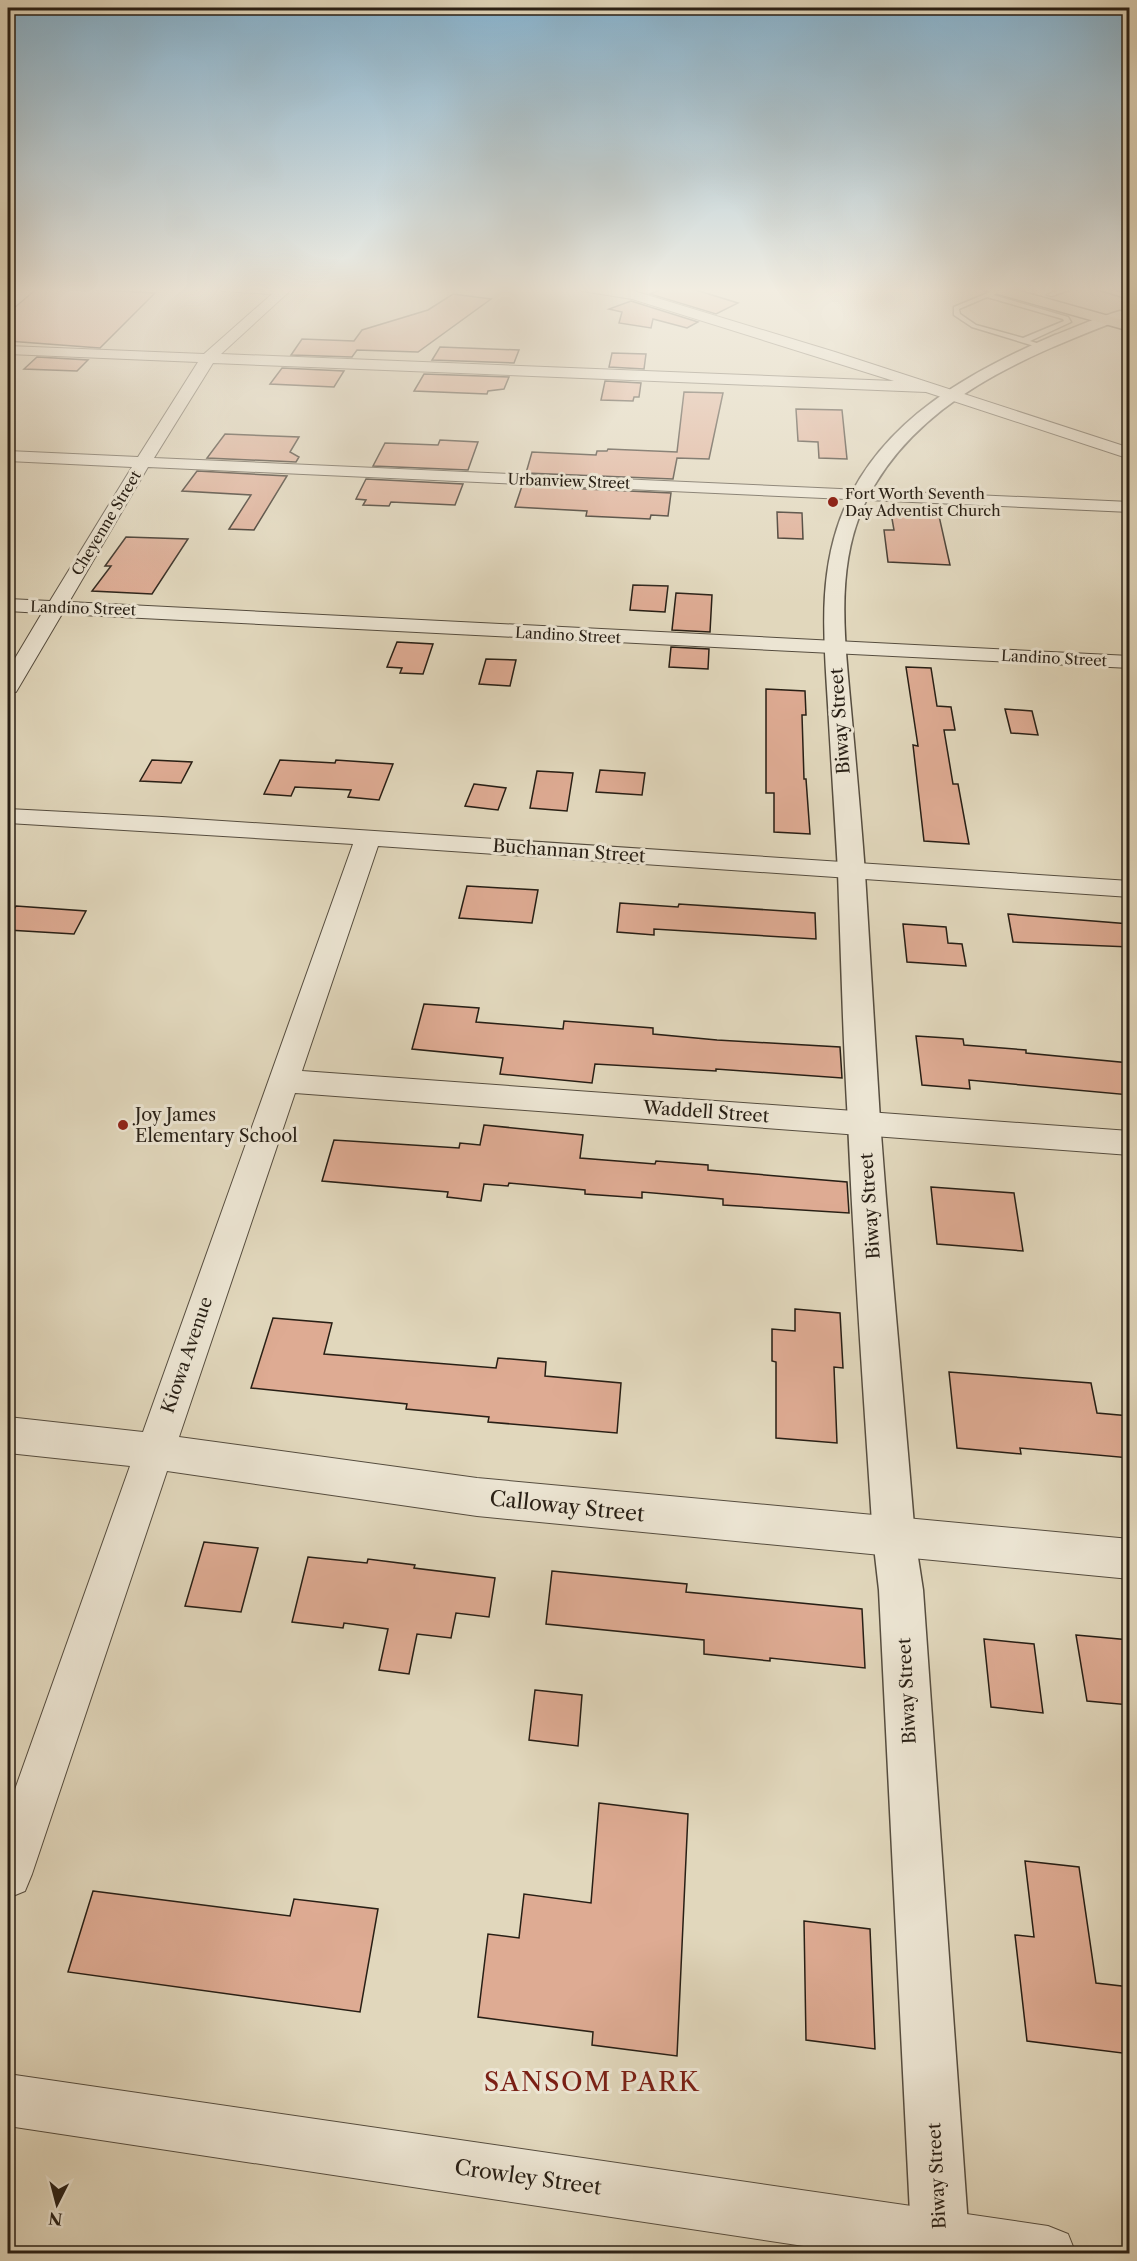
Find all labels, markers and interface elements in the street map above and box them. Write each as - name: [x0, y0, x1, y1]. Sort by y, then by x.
- street label: Cheyenne Street: [67, 466, 145, 579]
- street label: Urbanview Street: [507, 469, 631, 493]
- place label: Fort Worth Seventh Day Adventist Church: [845, 484, 1001, 520]
- marker: Fort Worth Seventh Day Adventist Church: [826, 495, 840, 509]
- street label: Landino Street: [30, 597, 137, 619]
- street label: Landino Street: [515, 623, 622, 647]
- street label: Landino Street: [1001, 646, 1108, 670]
- street label: Biway Street: [825, 666, 855, 775]
- street label: Buchannan Street: [492, 835, 647, 867]
- street label: Waddell Street: [641, 1097, 770, 1127]
- place label: Joy James Elementary School: [132, 1104, 298, 1147]
- marker: Joy James Elementary School: [116, 1118, 130, 1132]
- street label: Biway Street: [855, 1151, 885, 1260]
- street label: Kiowa Avenue: [157, 1294, 217, 1416]
- street label: Calloway Street: [488, 1485, 646, 1527]
- street label: Biway Street: [893, 1637, 921, 1745]
- district label: SANSOM PARK: [484, 2066, 700, 2098]
- street label: Biway Street: [923, 2122, 951, 2230]
- street label: Crowley Street: [453, 2154, 604, 2200]
- north arrow: [27, 2174, 87, 2234]
- text: N: [47, 2208, 63, 2230]

